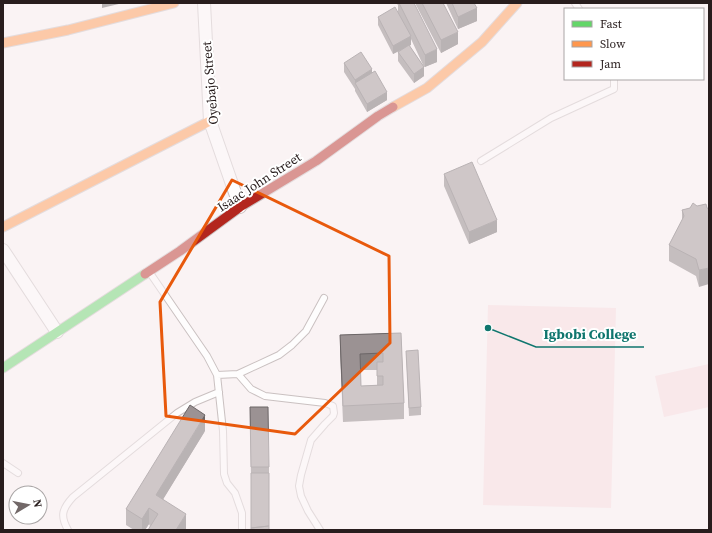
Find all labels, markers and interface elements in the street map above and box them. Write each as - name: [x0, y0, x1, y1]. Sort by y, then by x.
- legend: [564, 8, 704, 80]
- text: Fast: [600, 16, 622, 32]
- text: Slow: [600, 36, 626, 52]
- street label: Oyebajo Street: [198, 40, 222, 125]
- text: Jam: [599, 56, 621, 72]
- street label: Isaac John Street: [214, 148, 305, 215]
- callout: Igbobi College: [536, 321, 644, 347]
- text: Igbobi College: [544, 324, 636, 344]
- north arrow: [8, 485, 48, 525]
- text: N: [29, 498, 45, 509]

